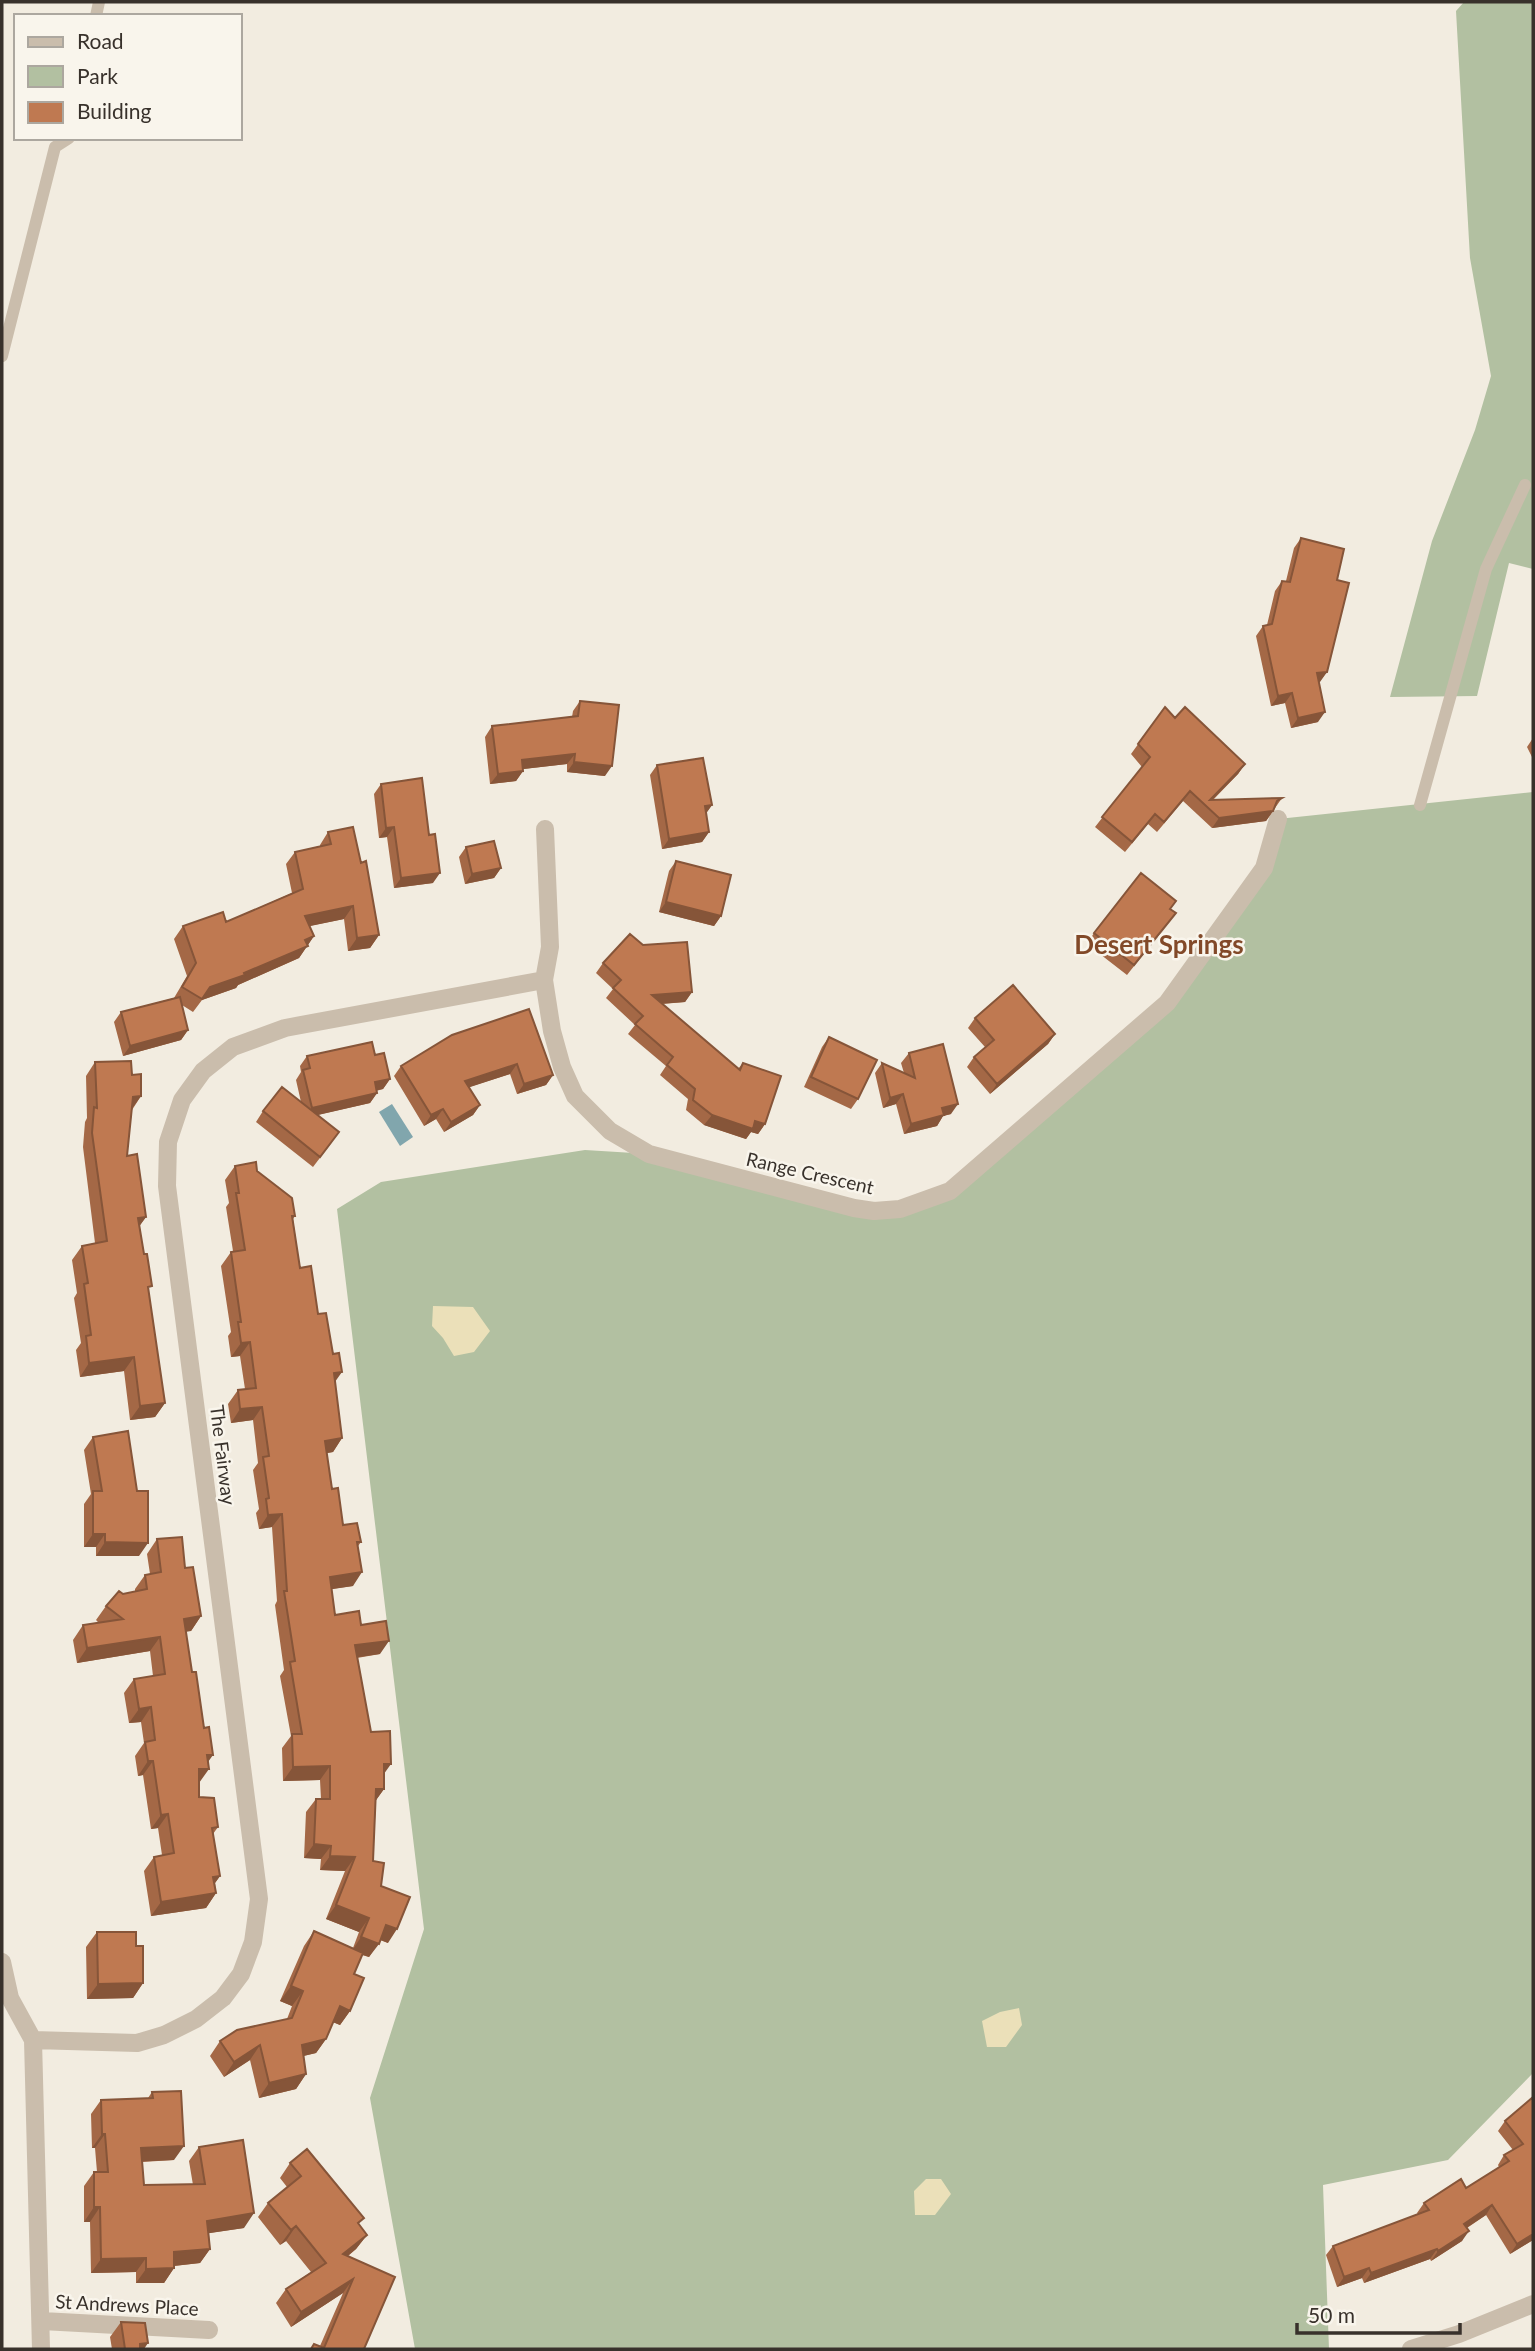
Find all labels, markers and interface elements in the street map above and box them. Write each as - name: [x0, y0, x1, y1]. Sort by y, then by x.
- legend: [14, 14, 242, 140]
- text: Road: [77, 28, 124, 53]
- text: Park: [77, 63, 118, 88]
- text: Building: [77, 98, 152, 123]
- district label: Desert Springs: [1074, 928, 1244, 960]
- street label: Range Crescent: [744, 1147, 876, 1198]
- street label: The Fairway: [206, 1404, 241, 1507]
- street label: St Andrews Place: [55, 2289, 199, 2320]
- scale bar: [1297, 2292, 1460, 2336]
- text: 50 m: [1308, 2302, 1355, 2327]

